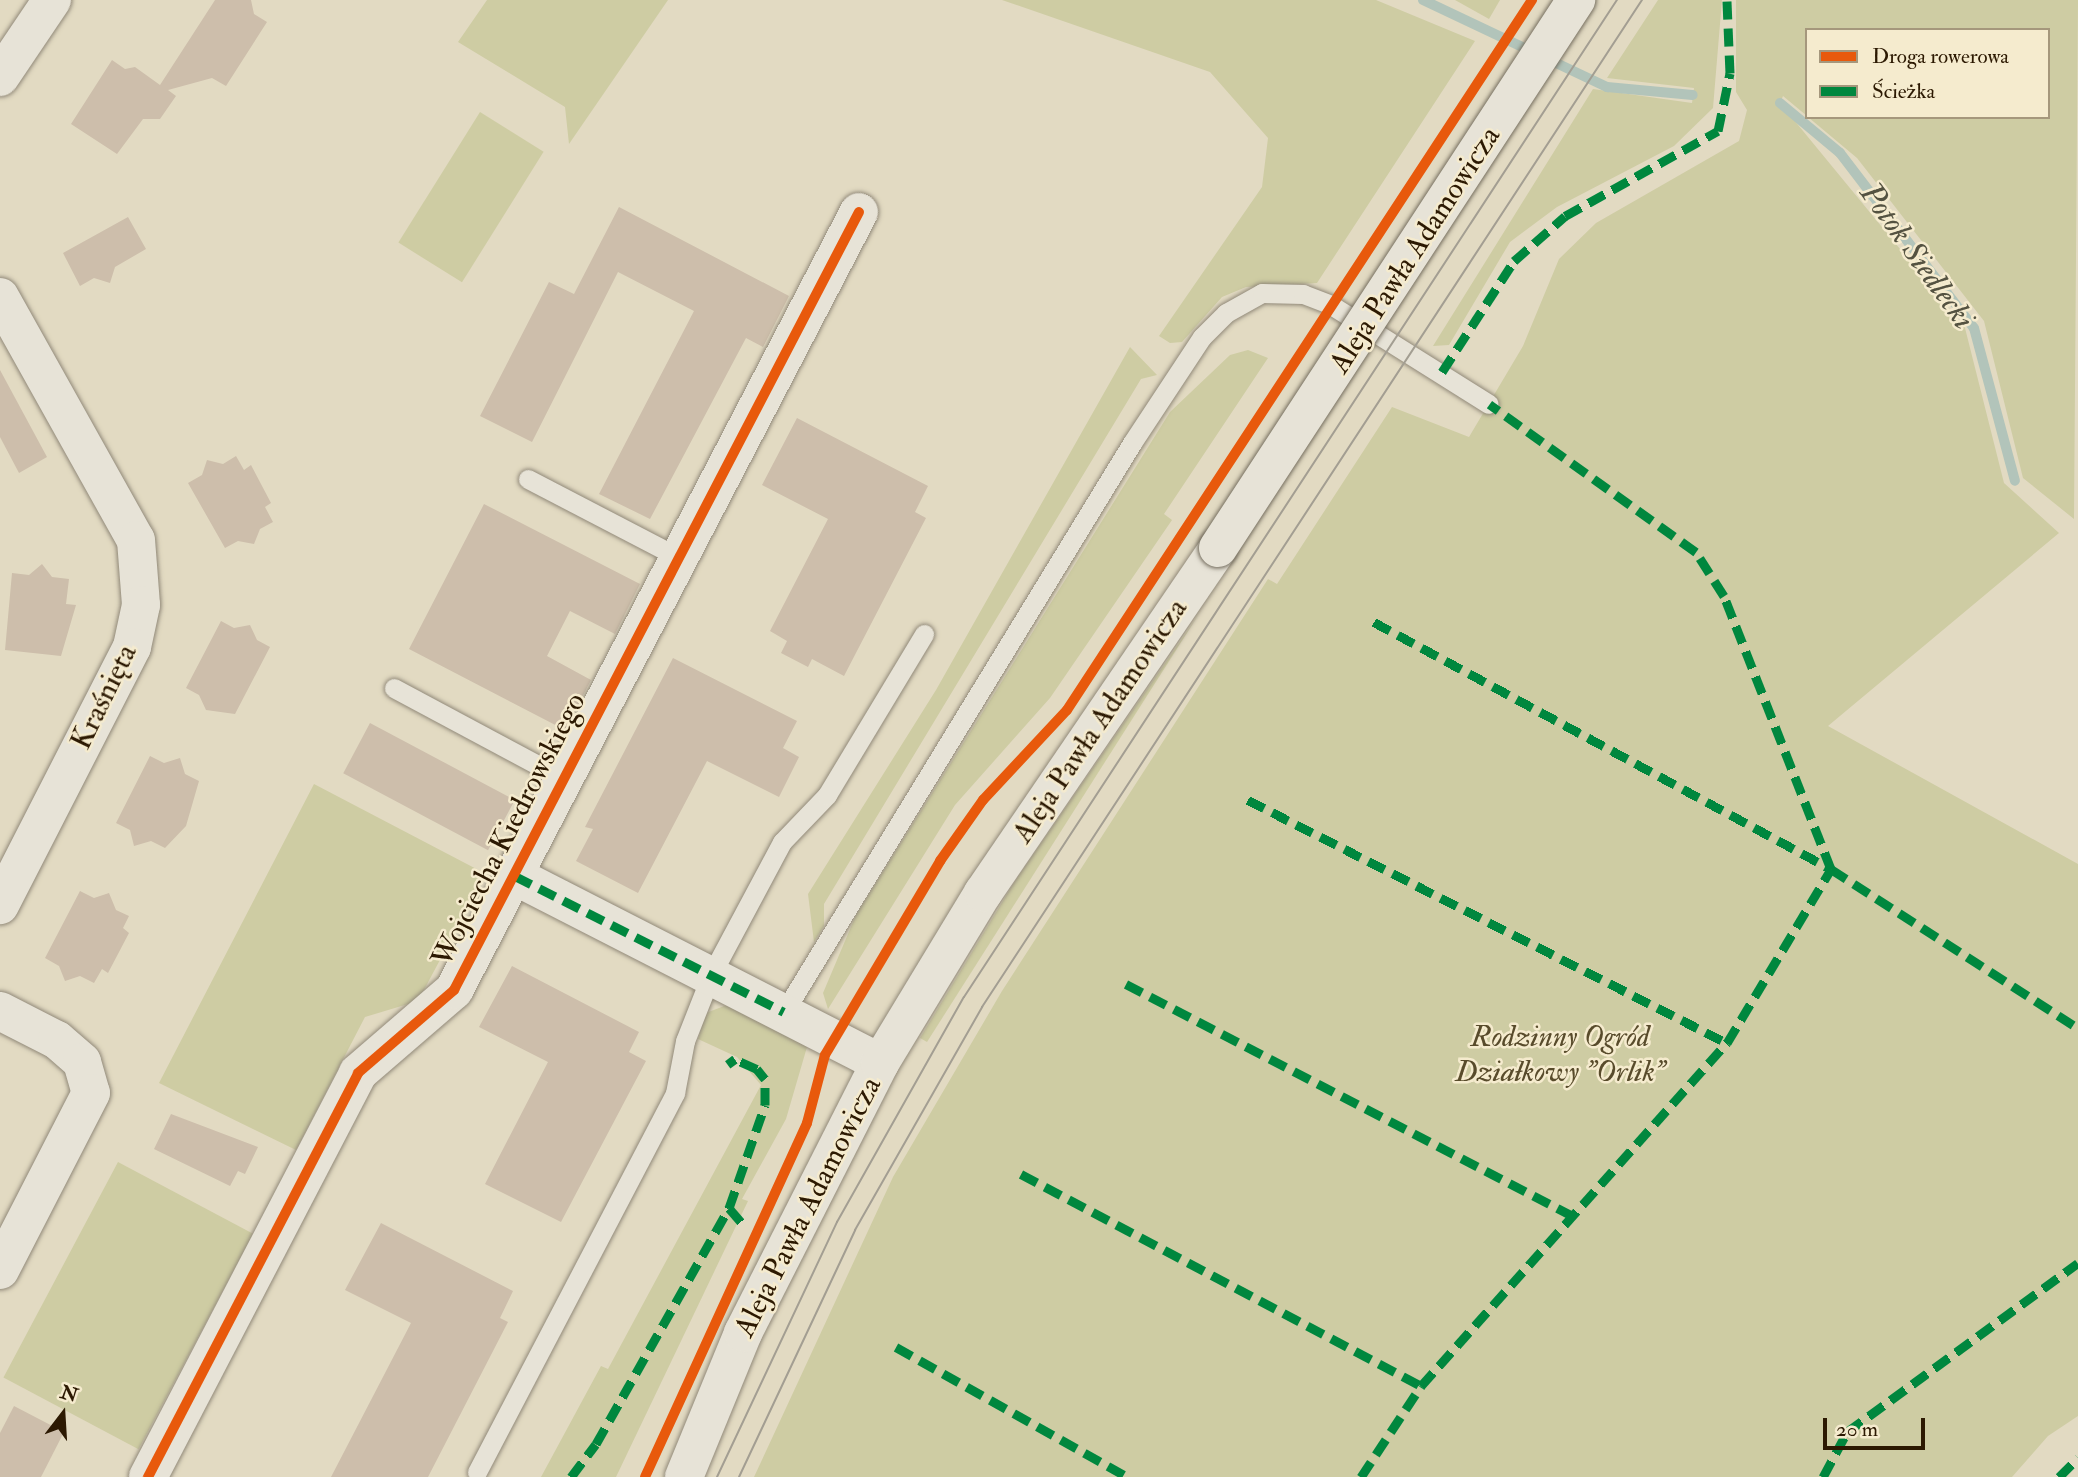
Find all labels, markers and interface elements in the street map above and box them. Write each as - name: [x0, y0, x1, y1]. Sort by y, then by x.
- legend: [1805, 28, 2050, 119]
- text: Droga rowerowa: [1872, 43, 2009, 70]
- text: Ścieżka: [1872, 78, 1935, 105]
- street label: Aleja Pawła Adamowicza: [1322, 120, 1508, 380]
- water label: Potok Siedlecki: [1851, 175, 1983, 337]
- street label: Aleja Pawła Adamowicza: [1005, 592, 1195, 850]
- street label: Kraśnięta: [63, 638, 145, 756]
- street label: Wojciecha Kiedrowskiego: [424, 687, 594, 973]
- park label: Rodzinny Ogród Działkowy "Orlik": [1455, 1019, 1665, 1090]
- street label: Aleja Pawła Adamowicza: [727, 1071, 889, 1343]
- north arrow: [28, 1379, 98, 1449]
- text: N: [57, 1380, 81, 1408]
- scale bar: [1826, 1404, 1927, 1448]
- text: 20 m: [1836, 1416, 1878, 1443]

